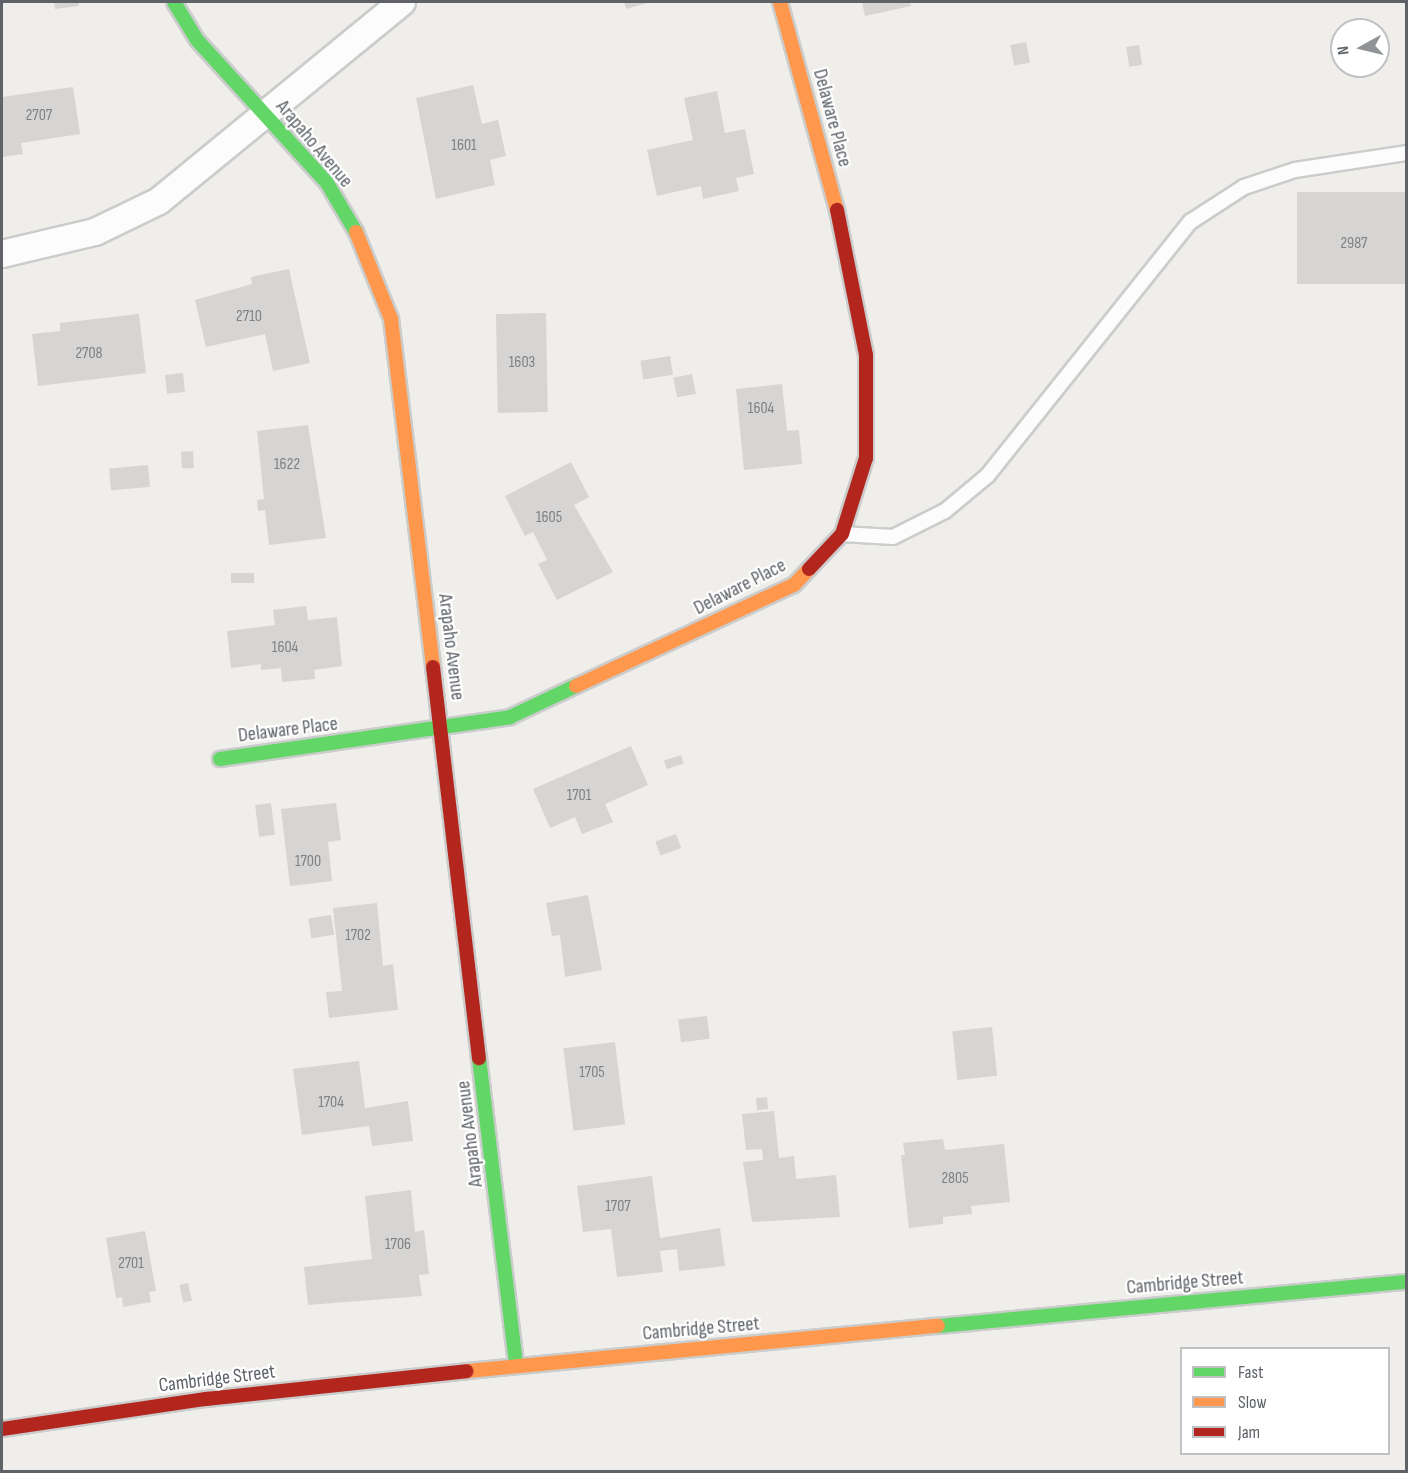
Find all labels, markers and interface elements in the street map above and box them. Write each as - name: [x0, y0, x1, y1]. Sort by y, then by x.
- north arrow: [1330, 18, 1390, 78]
- text: N: [1334, 45, 1354, 56]
- street label: Delaware Place: [807, 66, 857, 170]
- street label: Arapaho Avenue: [270, 95, 358, 193]
- house number: 2707: [26, 106, 52, 126]
- house number: 1601: [451, 136, 477, 156]
- house number: 2987: [1340, 234, 1368, 254]
- house number: 2710: [236, 307, 262, 327]
- house number: 2708: [75, 344, 103, 364]
- house number: 1603: [509, 353, 535, 373]
- house number: 1604: [748, 399, 774, 419]
- house number: 1622: [274, 455, 300, 475]
- house number: 1605: [536, 508, 562, 528]
- street label: Delaware Place: [690, 554, 790, 620]
- street label: Arapaho Avenue: [433, 592, 469, 702]
- house number: 1604: [272, 638, 298, 658]
- street label: Delaware Place: [237, 712, 339, 748]
- house number: 1701: [567, 786, 591, 806]
- house number: 1700: [295, 852, 321, 872]
- house number: 1702: [345, 926, 371, 946]
- house number: 1705: [579, 1063, 605, 1083]
- street label: Arapaho Avenue: [452, 1079, 488, 1189]
- house number: 1704: [318, 1093, 344, 1113]
- house number: 2805: [941, 1169, 969, 1189]
- house number: 1707: [605, 1197, 631, 1217]
- house number: 1706: [385, 1235, 411, 1255]
- house number: 2701: [118, 1254, 144, 1274]
- street label: Cambridge Street: [1126, 1266, 1244, 1300]
- street label: Cambridge Street: [642, 1312, 760, 1346]
- legend: [1180, 1347, 1390, 1455]
- street label: Cambridge Street: [157, 1360, 277, 1398]
- text: Fast: [1238, 1362, 1263, 1383]
- text: Slow: [1238, 1392, 1267, 1413]
- text: Jam: [1238, 1422, 1260, 1443]

